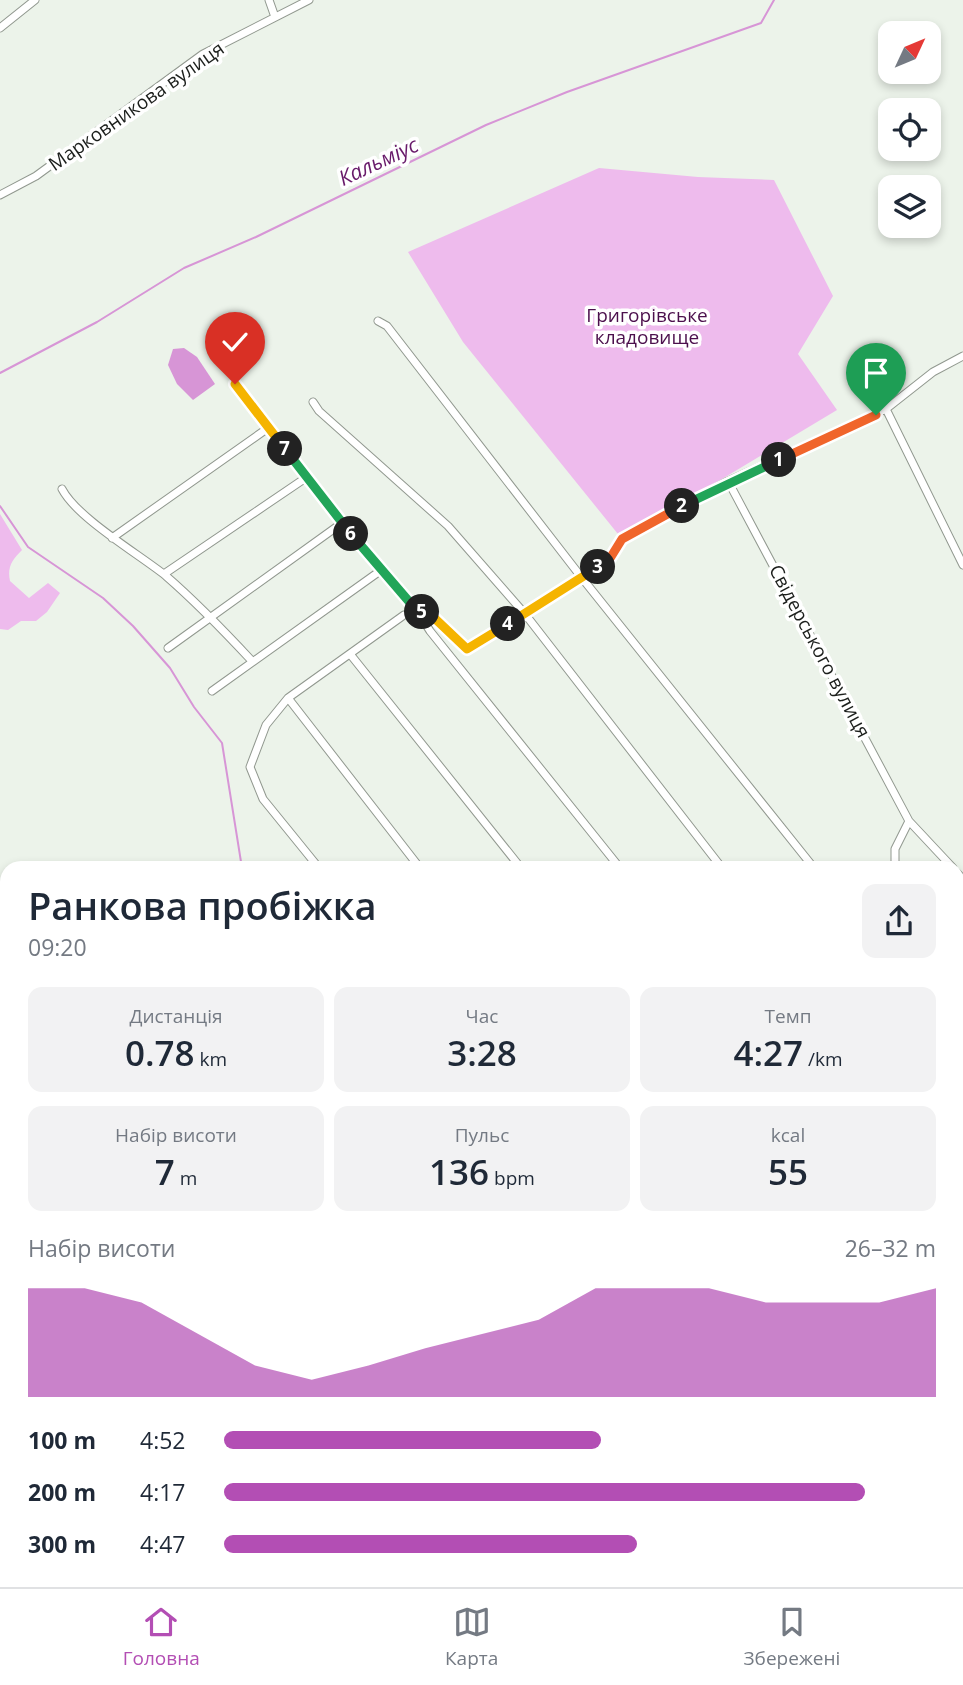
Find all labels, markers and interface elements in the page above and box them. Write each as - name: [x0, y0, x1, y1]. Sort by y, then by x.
- north arrow: [878, 21, 942, 84]
- map controls: [878, 21, 941, 238]
- street label: Марковникова вулиця: [43, 35, 229, 177]
- button: locate: [878, 98, 941, 161]
- water label: Кальміус: [334, 130, 423, 192]
- button: layers: [878, 175, 941, 238]
- park label: Григорівське кладовище: [586, 302, 708, 350]
- pin: [205, 312, 265, 384]
- icon: check: [216, 323, 254, 361]
- pin: [846, 343, 906, 415]
- icon: arrive: [857, 354, 895, 392]
- pin: 7: [268, 432, 302, 466]
- text: 7: [279, 435, 290, 461]
- pin: 1: [762, 442, 796, 477]
- text: 1: [773, 446, 784, 472]
- pin: 2: [664, 489, 700, 524]
- text: 2: [676, 492, 687, 518]
- pin: 6: [334, 516, 368, 552]
- text: 6: [345, 520, 356, 546]
- pin: 3: [580, 550, 616, 584]
- text: 3: [592, 553, 603, 579]
- street label: Свiдерського вулиця: [763, 560, 877, 742]
- pin: 5: [404, 594, 440, 630]
- text: 5: [416, 598, 427, 624]
- pin: 4: [490, 606, 526, 642]
- text: 4: [502, 610, 513, 636]
- text: Ранкова пробіжка: [28, 879, 376, 931]
- button: share: [862, 884, 936, 958]
- text: 09:20: [28, 931, 87, 963]
- text: Дистанція: [130, 1003, 222, 1029]
- text: Час: [466, 1003, 498, 1029]
- text: Темп: [765, 1003, 811, 1029]
- text: 0.78: [125, 1029, 195, 1076]
- text: 3:28: [447, 1029, 517, 1076]
- text: 4:27: [733, 1029, 803, 1076]
- text: km: [195, 1046, 227, 1072]
- text: /km: [803, 1046, 843, 1072]
- text: Набір висоти: [115, 1122, 237, 1148]
- text: Пульс: [455, 1122, 509, 1148]
- text: kcal: [771, 1122, 805, 1148]
- text: 7: [155, 1148, 175, 1195]
- text: 136: [429, 1148, 489, 1195]
- text: 55: [768, 1148, 808, 1195]
- text: m: [175, 1165, 197, 1191]
- text: bpm: [489, 1165, 535, 1191]
- text: Набір висоти: [28, 1232, 175, 1264]
- text: 26–32 m: [845, 1232, 936, 1264]
- text: 100 m: [28, 1424, 96, 1456]
- text: 4:52: [140, 1424, 186, 1456]
- text: 200 m: [28, 1476, 96, 1508]
- text: 4:17: [140, 1476, 186, 1508]
- text: 300 m: [28, 1528, 96, 1560]
- text: 4:47: [140, 1528, 186, 1560]
- tab: Головна: [123, 1603, 200, 1671]
- tab: Карта: [445, 1603, 498, 1671]
- tab: Збережені: [744, 1603, 840, 1671]

